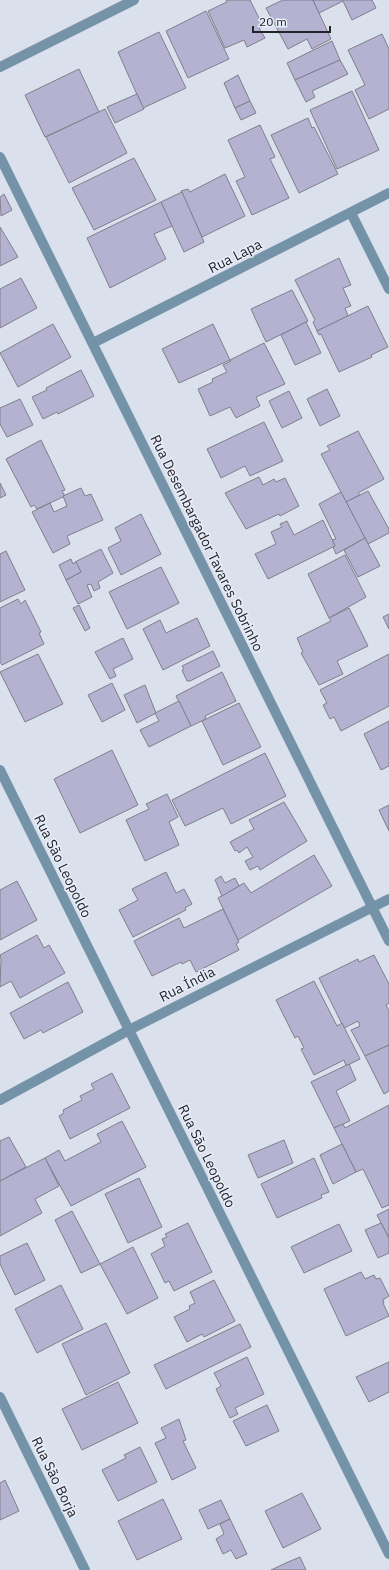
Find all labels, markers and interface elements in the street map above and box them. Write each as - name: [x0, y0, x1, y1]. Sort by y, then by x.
- scale bar: [253, 8, 330, 34]
- text: 20 m: [259, 14, 287, 29]
- street label: Rua Lapa: [205, 235, 265, 277]
- street label: Rua Desembargador Tavares Sobrinho: [146, 432, 268, 655]
- street label: Rua São Leopoldo: [30, 811, 96, 921]
- street label: Rua Índia: [156, 961, 218, 1006]
- street label: Rua São Leopoldo: [174, 1101, 240, 1211]
- street label: Rua São Borja: [28, 1434, 83, 1521]

